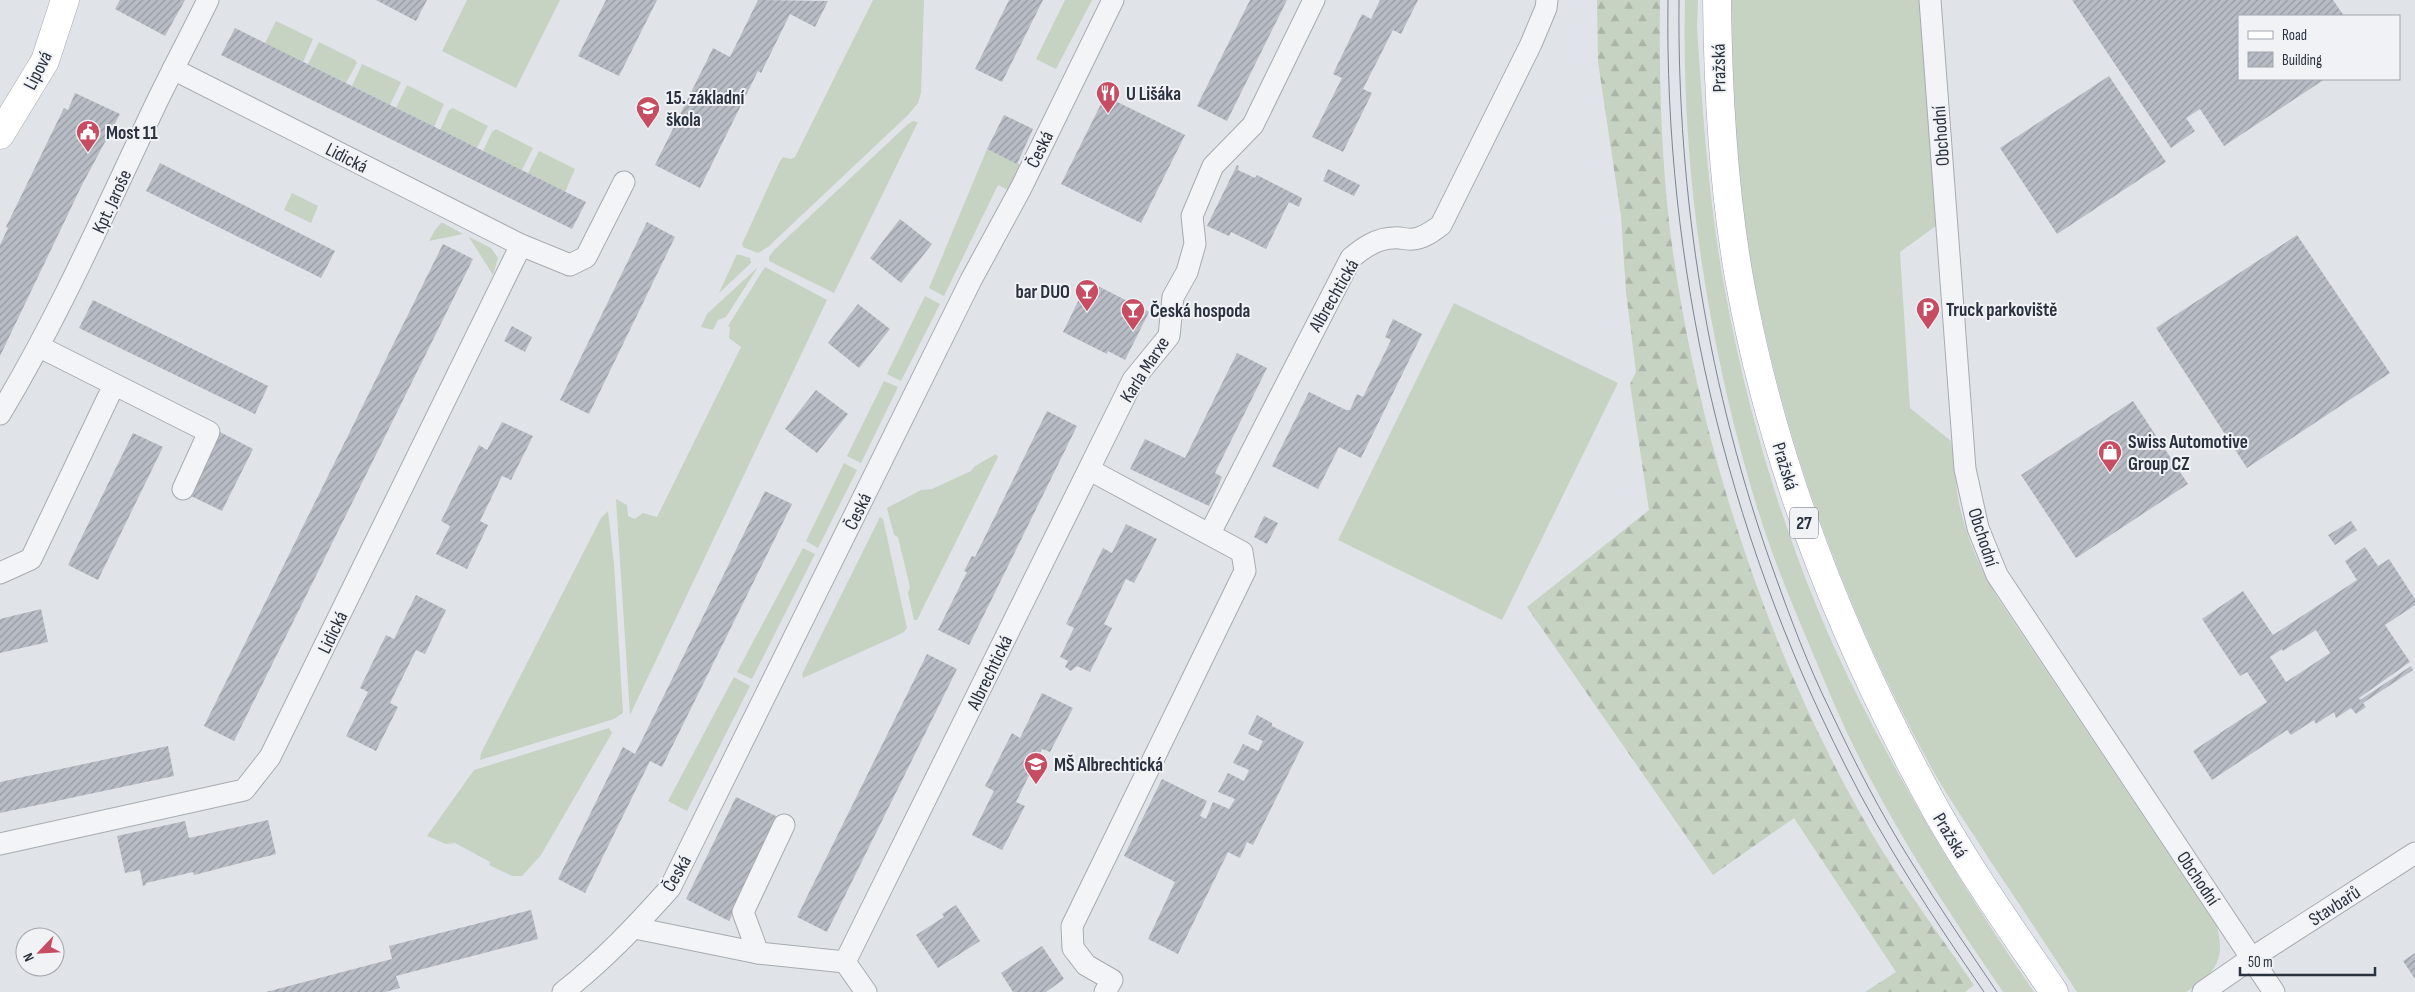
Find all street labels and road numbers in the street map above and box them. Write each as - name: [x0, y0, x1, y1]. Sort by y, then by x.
- street label: Pražská: [1708, 43, 1731, 93]
- street label: Lipová: [19, 47, 58, 94]
- street label: Obchodní: [1928, 104, 1955, 167]
- street label: Česká: [1022, 128, 1059, 172]
- street label: Lidická: [321, 138, 371, 179]
- street label: Kpt. Jaroše: [88, 166, 137, 237]
- street label: Albrechtická: [1304, 255, 1364, 337]
- street label: Karla Marxe: [1116, 333, 1175, 407]
- street label: Pražská: [1766, 440, 1803, 493]
- street label: Česká: [840, 490, 877, 534]
- street label: Obchodní: [1962, 505, 2003, 570]
- road number: 27: [1790, 508, 1818, 538]
- street label: Lidická: [313, 608, 353, 658]
- street label: Albrechtická: [962, 632, 1018, 715]
- street label: Pražská: [1927, 809, 1972, 863]
- street label: Obchodní: [2171, 847, 2224, 911]
- street label: Česká: [658, 852, 697, 896]
- street label: Stavbařů: [2305, 881, 2365, 931]

